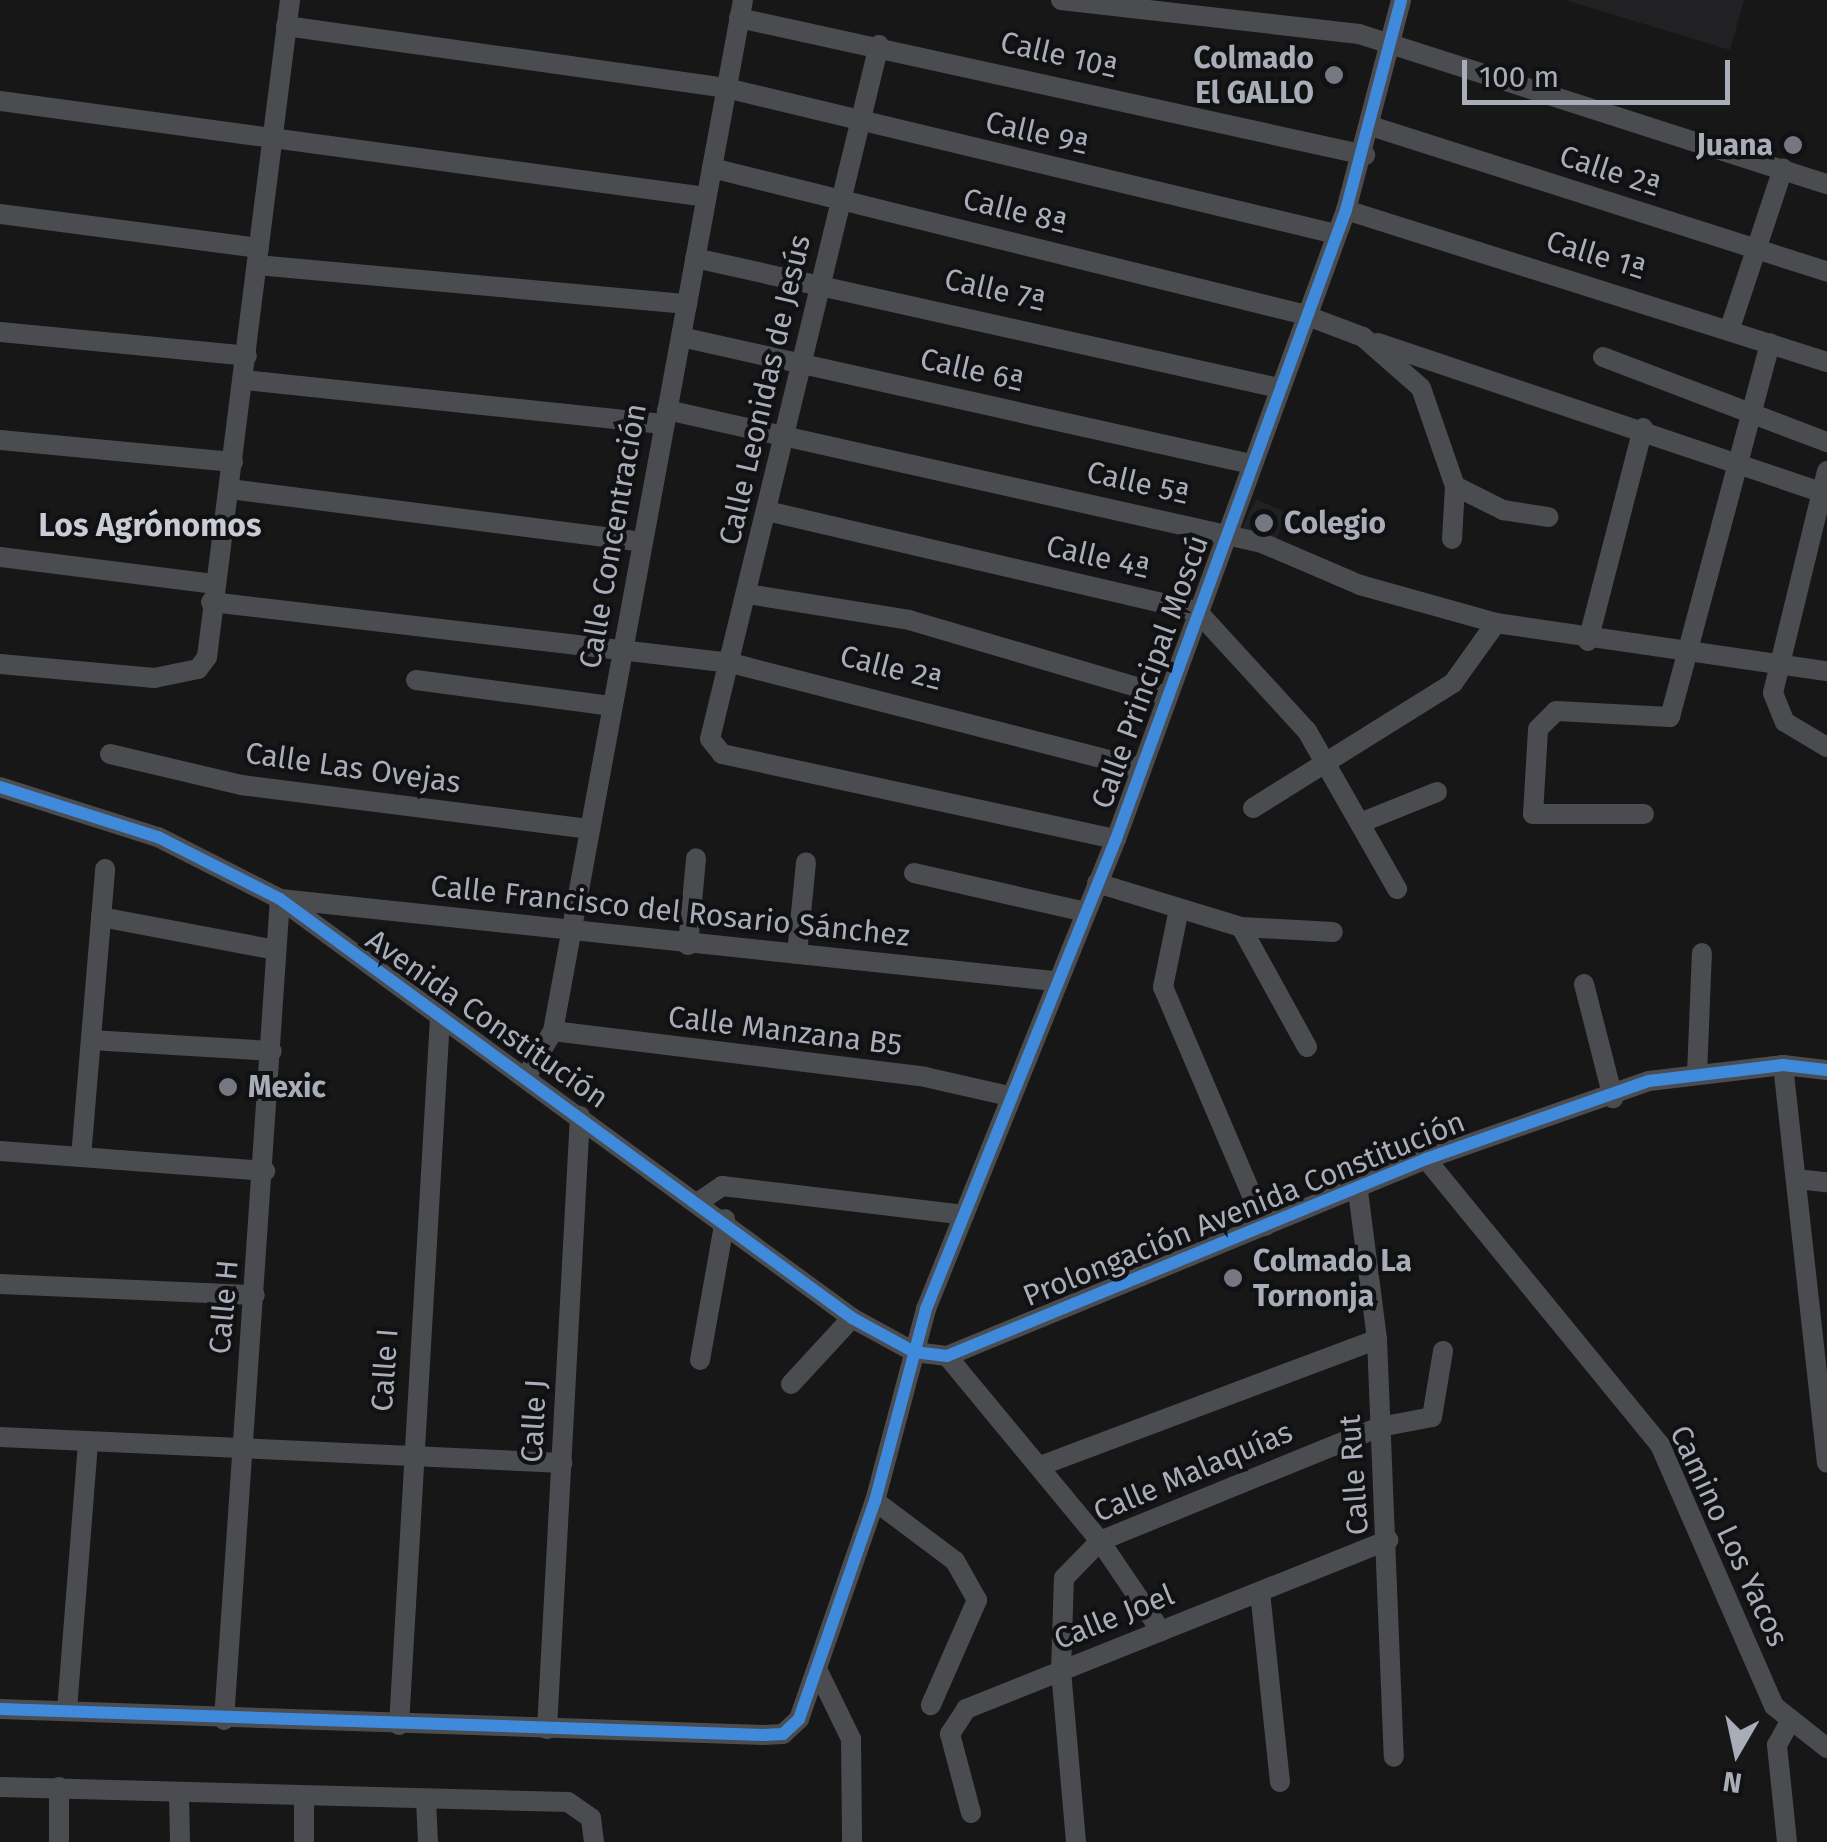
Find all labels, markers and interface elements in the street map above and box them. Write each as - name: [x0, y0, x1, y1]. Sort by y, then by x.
- street label: Calle 10ª: [997, 24, 1121, 86]
- place label: Colmado El GALLO: [1194, 40, 1314, 110]
- scale bar: [1467, 40, 1734, 102]
- text: 100 m: [1479, 59, 1559, 95]
- marker: Colmado El GALLO: [1323, 64, 1345, 86]
- street label: Calle 9ª: [982, 104, 1092, 162]
- place label: Juana: [1696, 127, 1773, 163]
- marker: Juana: [1782, 134, 1804, 156]
- street label: Calle 2ª: [1555, 138, 1665, 204]
- street label: Calle 8ª: [959, 181, 1071, 241]
- street label: Calle 1ª: [1542, 223, 1650, 287]
- street label: Calle Leonidas de Jesús: [712, 231, 818, 549]
- street label: Calle 7ª: [941, 261, 1049, 319]
- street label: Calle 6ª: [917, 341, 1027, 399]
- street label: Calle Concentración: [572, 401, 654, 671]
- street label: Calle 5ª: [1083, 454, 1193, 512]
- place label: Colegio: [1284, 505, 1386, 541]
- district label: Los Agrónomos: [39, 506, 261, 544]
- marker: Colegio: [1253, 512, 1275, 534]
- street label: Calle 4ª: [1043, 528, 1153, 586]
- street label: Calle Principal Moscú: [1084, 530, 1216, 814]
- street label: Calle 2ª: [836, 638, 946, 698]
- street label: Calle Las Ovejas: [243, 735, 463, 801]
- street label: Calle Francisco del Rosario Sánchez: [429, 868, 911, 954]
- street label: Avenida Constitución: [359, 922, 615, 1116]
- street label: Calle Manzana B5: [666, 999, 904, 1063]
- place label: Mexic: [248, 1069, 326, 1105]
- marker: Mexic: [217, 1076, 239, 1098]
- street label: Prolongación Avenida Constitución: [1018, 1104, 1470, 1314]
- place label: Colmado La Tornonja: [1253, 1243, 1412, 1314]
- street label: Calle H: [202, 1258, 246, 1356]
- marker: Colmado La Tornonja: [1222, 1267, 1244, 1289]
- street label: Calle I: [364, 1327, 406, 1413]
- street label: Calle J: [514, 1378, 554, 1464]
- street label: Calle Malaquías: [1088, 1414, 1298, 1530]
- street label: Calle Rut: [1332, 1414, 1376, 1536]
- street label: Camino Los Yacos: [1662, 1420, 1796, 1652]
- street label: Calle Joel: [1049, 1577, 1179, 1657]
- north arrow: [1687, 1702, 1787, 1802]
- text: N: [1720, 1764, 1744, 1800]

